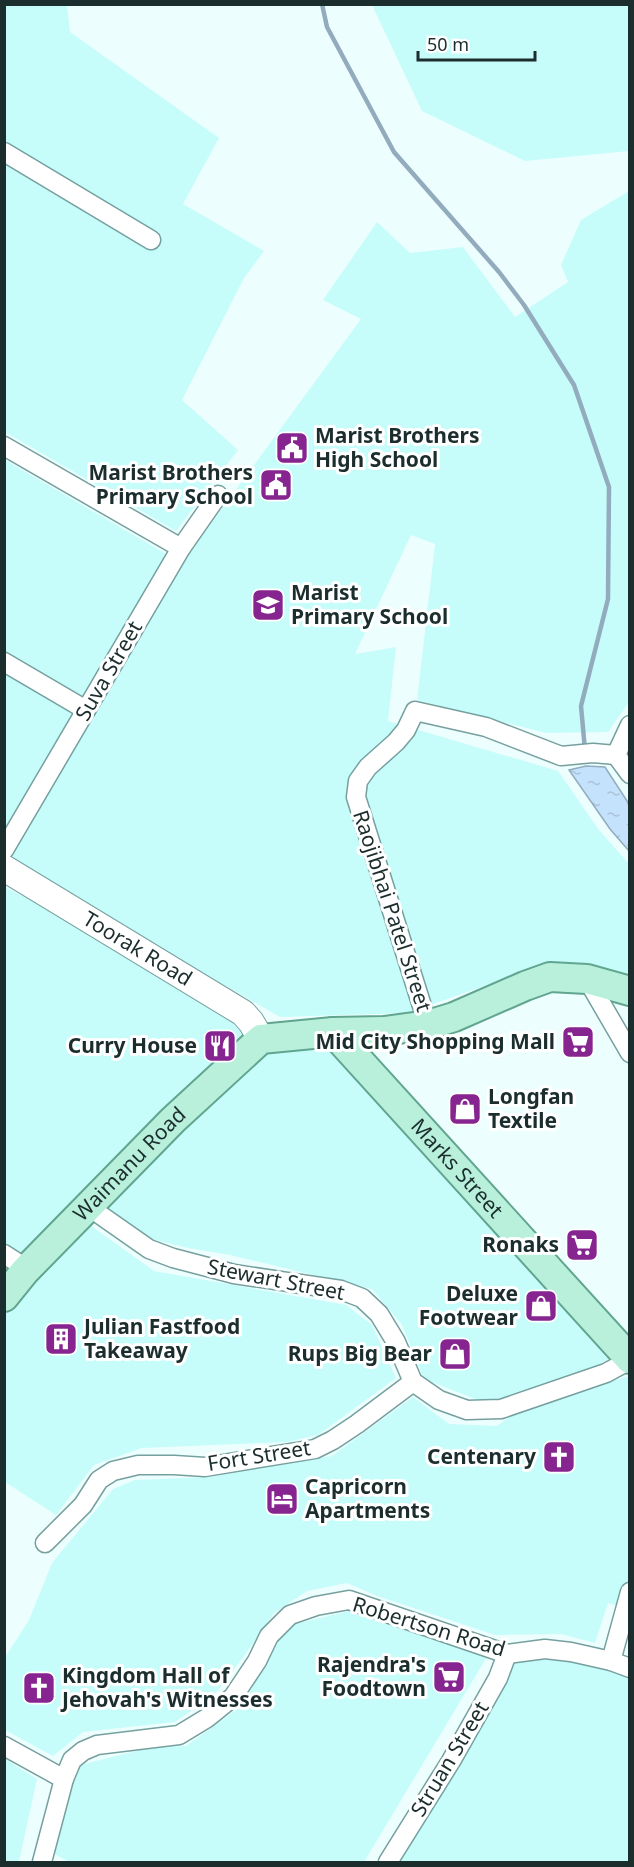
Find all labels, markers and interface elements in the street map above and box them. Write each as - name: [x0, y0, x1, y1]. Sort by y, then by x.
- scale bar: [418, 24, 535, 62]
- text: 50 m: [427, 32, 469, 56]
- place label: Marist Brothers High School: [315, 421, 479, 473]
- public building icon: Marist Brothers High School: [274, 430, 310, 466]
- place label: Marist Brothers Primary School: [89, 458, 253, 510]
- public building icon: Marist Brothers Primary School: [258, 467, 294, 503]
- place label: Marist Primary School: [291, 578, 448, 630]
- school or university icon: Marist Primary School: [250, 587, 286, 623]
- street label: Suva Street: [68, 615, 148, 726]
- street label: Raojibhai Patel Street: [347, 806, 439, 1015]
- street label: Toorak Road: [78, 904, 198, 992]
- supermarket icon: Mid City Shopping Mall: [560, 1024, 596, 1060]
- place label: Mid City Shopping Mall: [315, 1027, 555, 1055]
- restaurant icon: Curry House: [202, 1028, 238, 1064]
- place label: Curry House: [68, 1031, 197, 1059]
- place label: Longfan Textile: [488, 1082, 574, 1134]
- shop icon: Longfan Textile: [447, 1091, 483, 1127]
- street label: Waimanu Road: [67, 1100, 191, 1227]
- street label: Marks Street: [405, 1112, 510, 1224]
- supermarket icon: Ronaks: [564, 1227, 600, 1263]
- place label: Ronaks: [482, 1230, 559, 1258]
- street label: Stewart Street: [205, 1252, 348, 1306]
- place label: Deluxe Footwear: [419, 1279, 519, 1331]
- shop icon: Deluxe Footwear: [523, 1288, 559, 1324]
- place label: Julian Fastfood Takeaway: [82, 1312, 240, 1364]
- building icon: Julian Fastfood Takeaway: [43, 1321, 79, 1357]
- shop icon: Rups Big Bear: [437, 1336, 473, 1372]
- place label: Rups Big Bear: [288, 1339, 433, 1367]
- street label: Fort Street: [205, 1433, 313, 1477]
- church icon: Centenary: [541, 1439, 577, 1475]
- place label: Centenary: [427, 1442, 536, 1470]
- place label: Capricorn Apartments: [305, 1472, 430, 1524]
- hotel icon: Capricorn Apartments: [264, 1481, 300, 1517]
- street label: Robertson Road: [349, 1589, 509, 1663]
- place label: Rajendra's Foodtown: [317, 1650, 426, 1702]
- supermarket icon: Rajendra's Foodtown: [431, 1659, 467, 1695]
- place label: Kingdom Hall of Jehovah's Witnesses: [60, 1661, 273, 1713]
- church icon: Kingdom Hall of Jehovah's Witnesses: [21, 1670, 57, 1706]
- street label: Struan Street: [404, 1695, 495, 1821]

